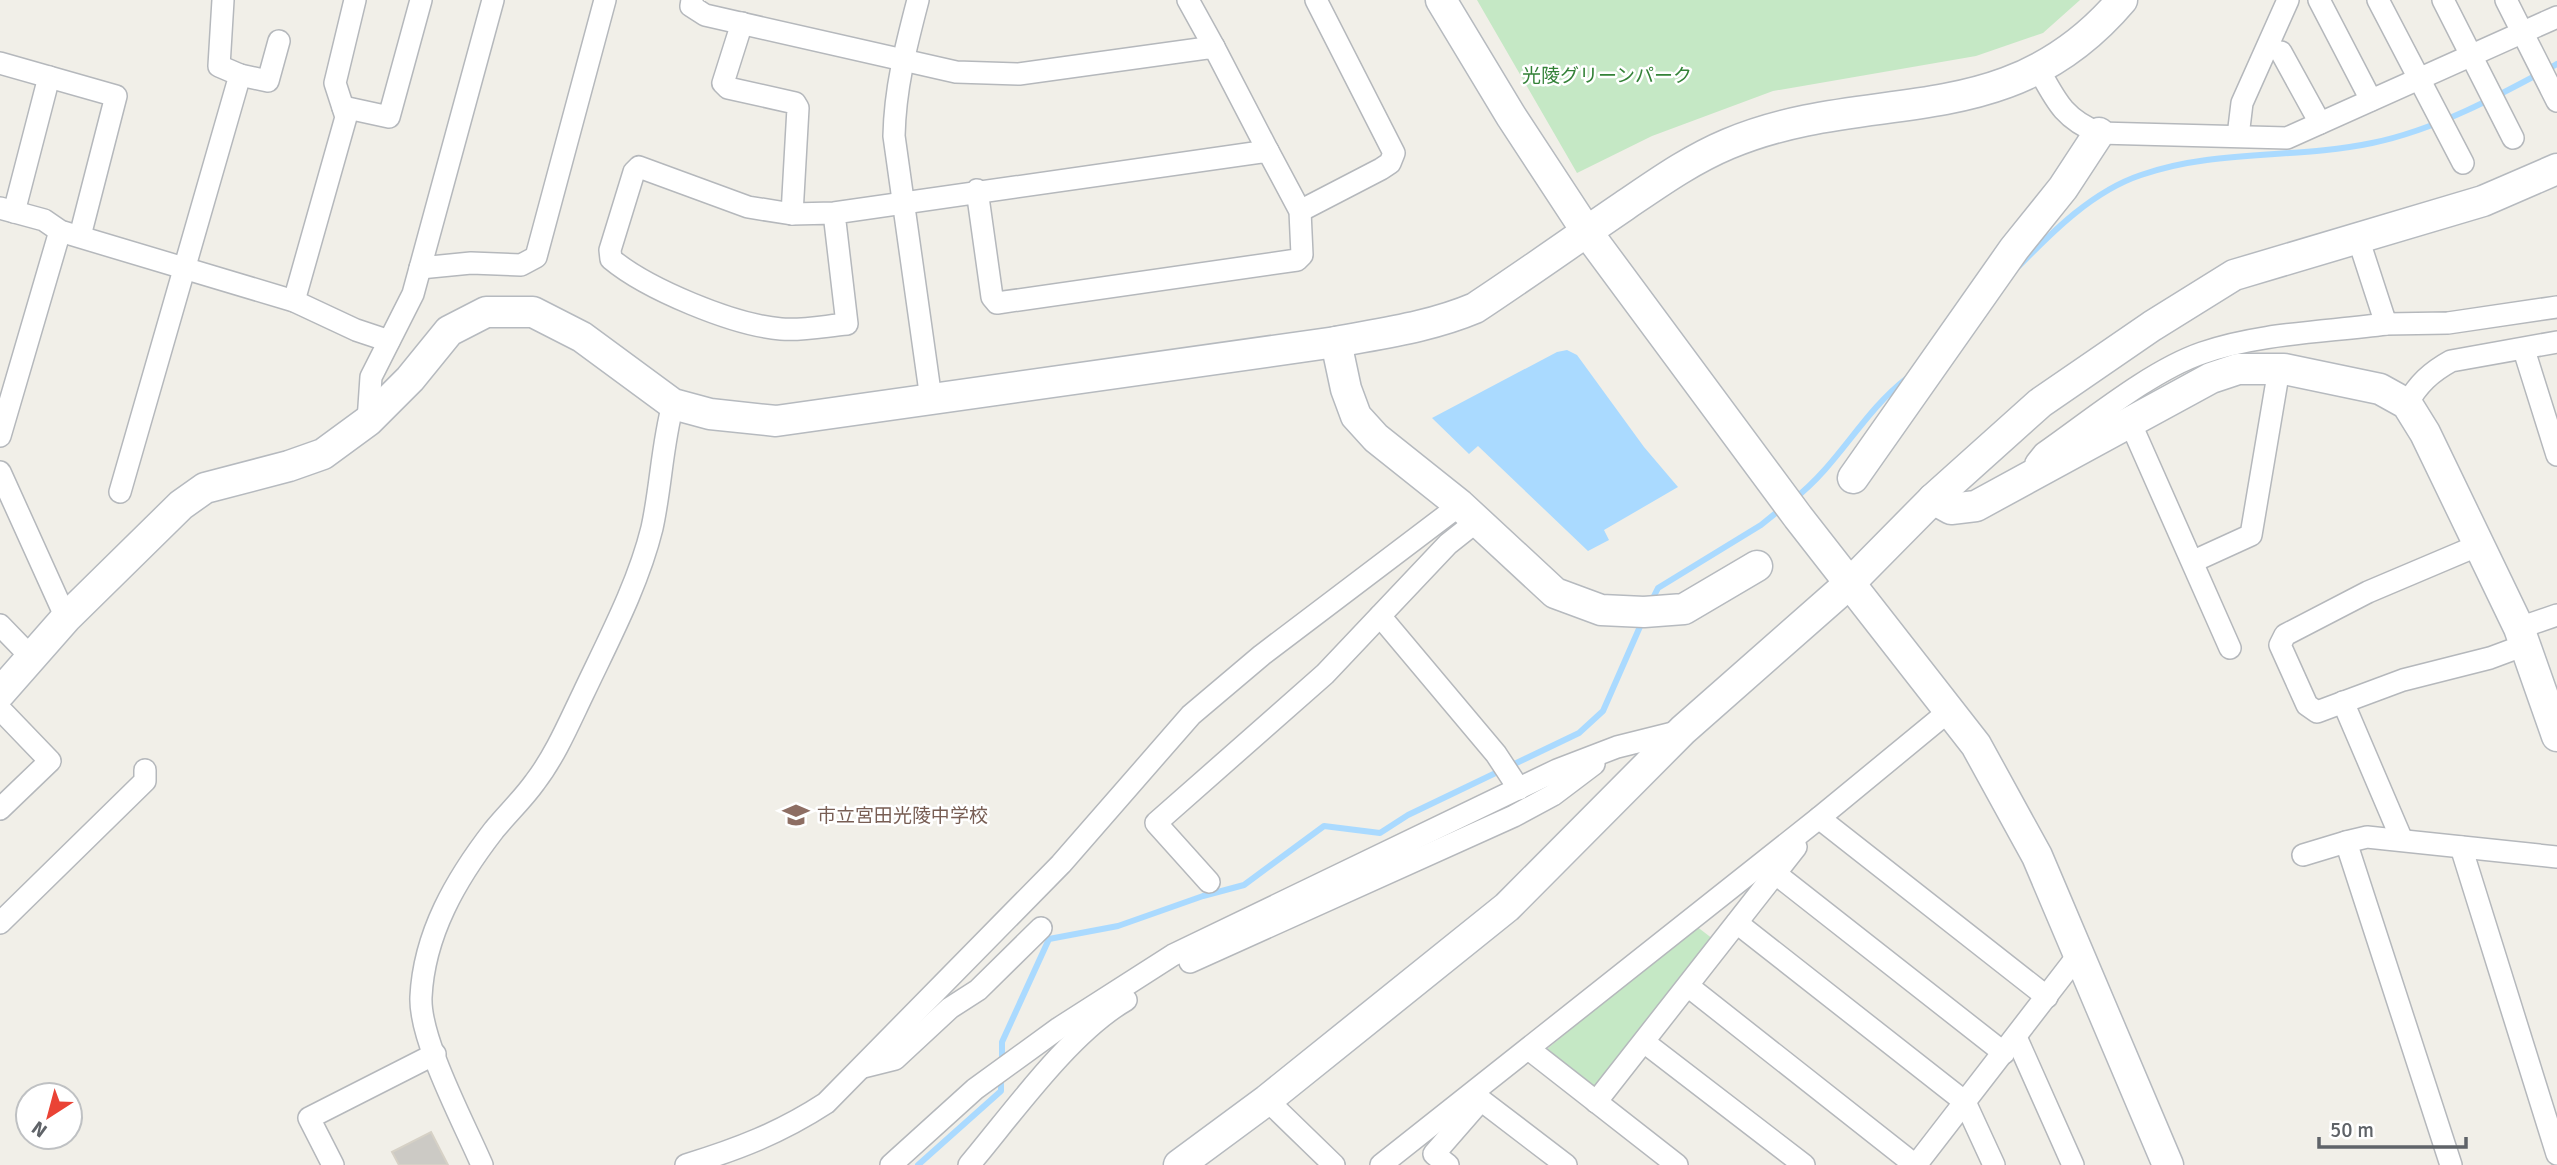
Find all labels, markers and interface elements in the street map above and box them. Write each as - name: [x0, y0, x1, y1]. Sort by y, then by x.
- park label: 光陵グリーンパーク: [1522, 64, 1692, 88]
- school or university icon: 市立宮田光陵中学校: [781, 800, 811, 830]
- place label: 市立宮田光陵中学校: [817, 804, 988, 828]
- north arrow: [14, 1081, 84, 1151]
- scale bar: [2319, 1106, 2466, 1150]
- text: N: [27, 1115, 52, 1143]
- text: 50 m: [2330, 1117, 2374, 1143]

